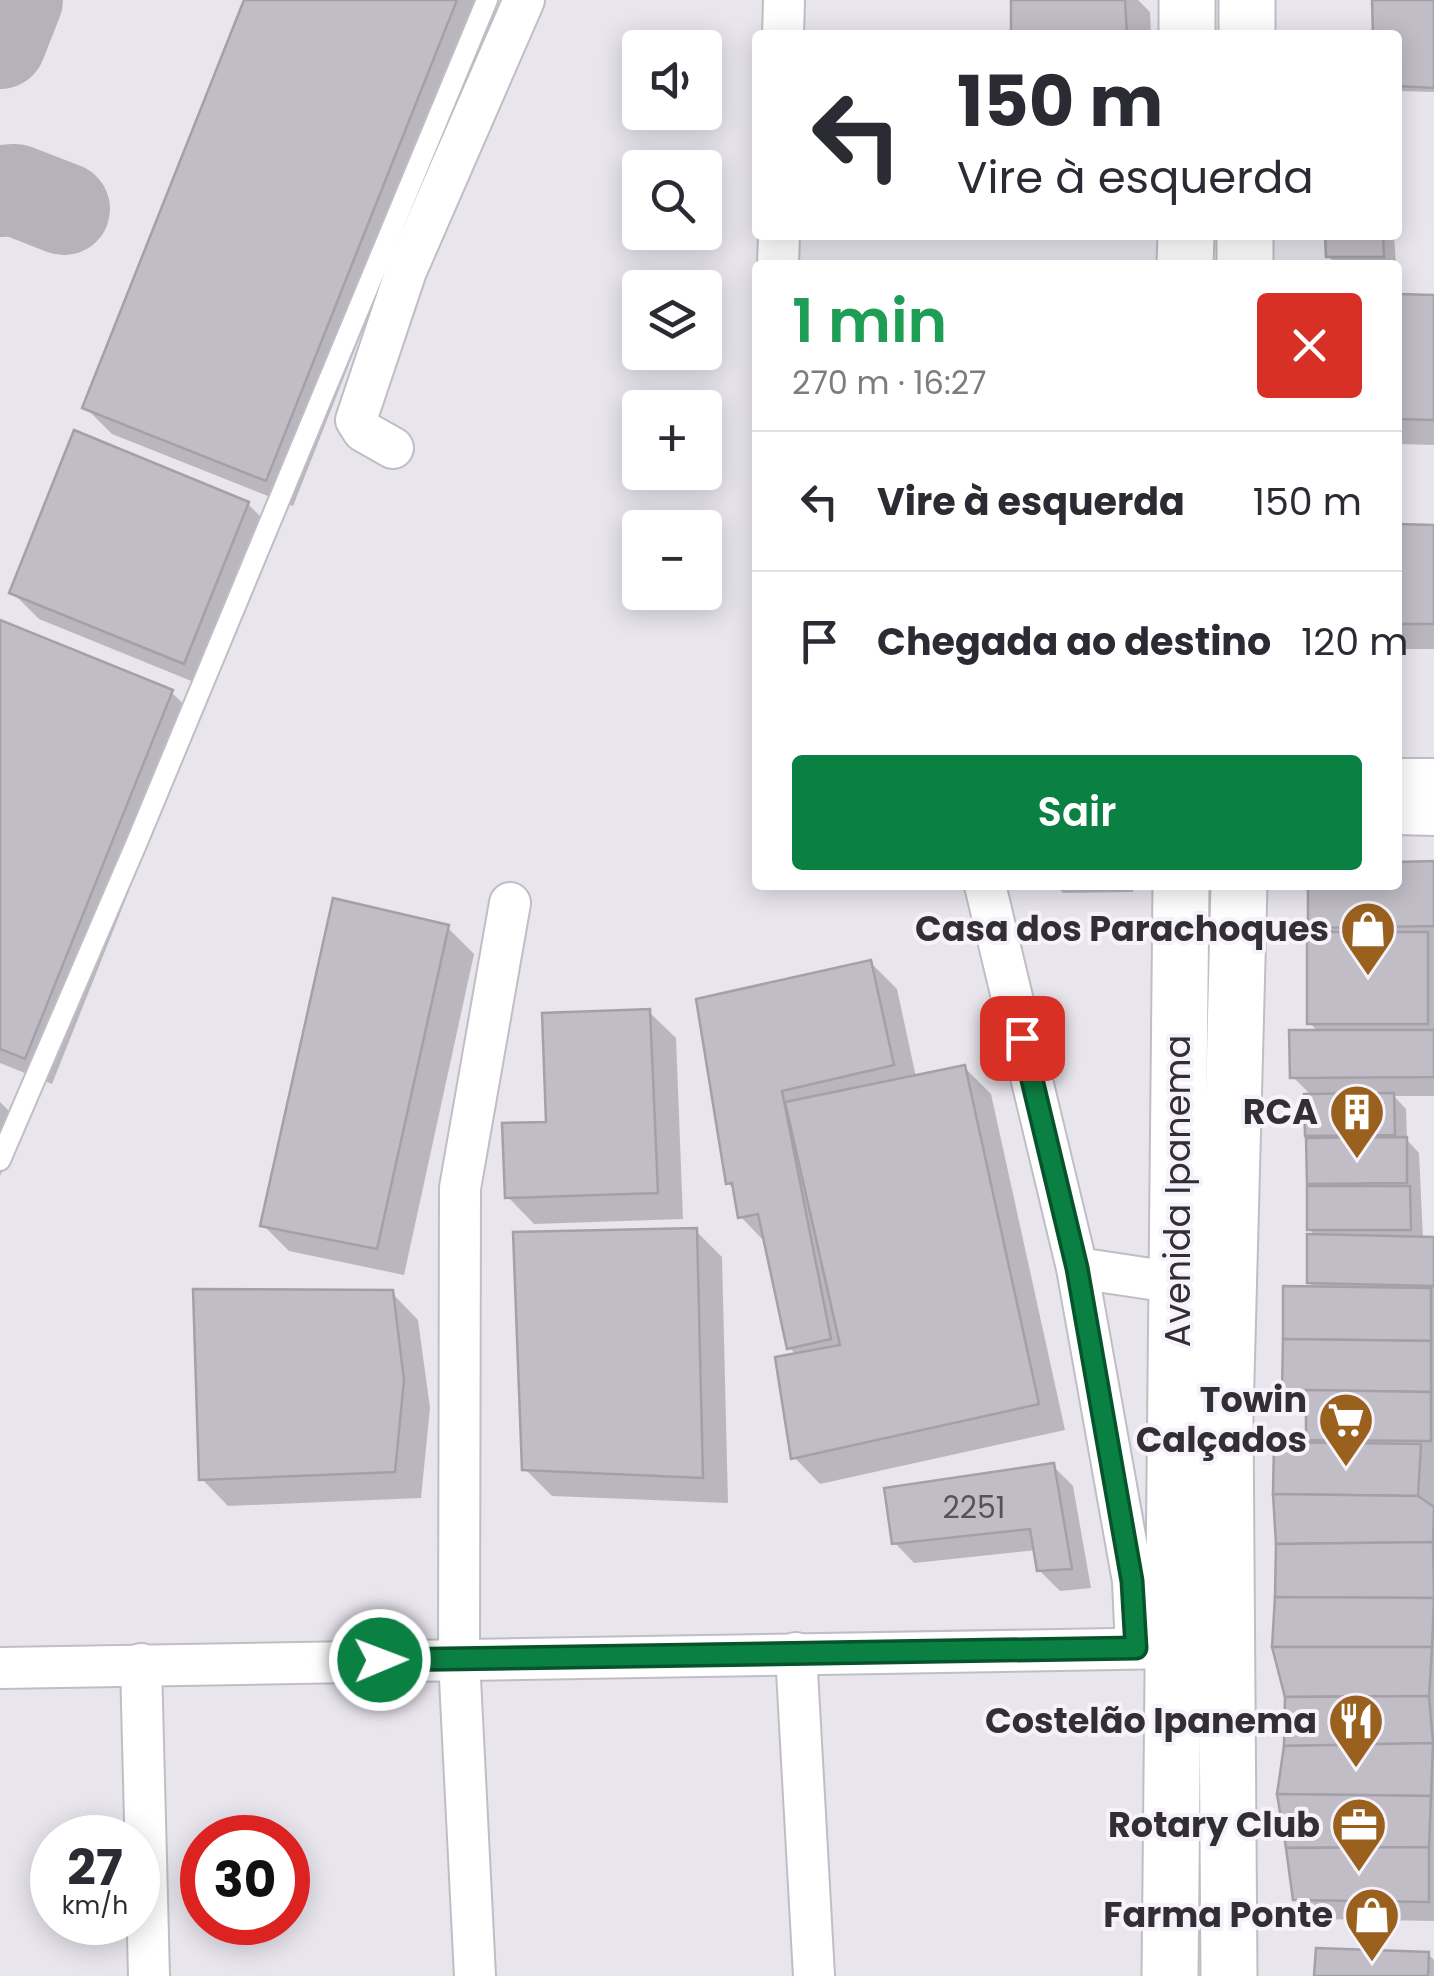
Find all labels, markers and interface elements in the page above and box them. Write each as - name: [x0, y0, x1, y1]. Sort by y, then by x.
- map controls: [622, 30, 722, 610]
- button: sound: [622, 30, 722, 130]
- text: 150 m: [957, 52, 1163, 151]
- icon: left: [792, 70, 922, 200]
- text: Vire à esquerda: [957, 146, 1314, 209]
- button: search: [622, 150, 722, 250]
- button: layers: [622, 270, 722, 370]
- text: 1 min: [792, 279, 947, 363]
- button: close: [1257, 293, 1362, 398]
- text: 270 m · 16:27: [792, 360, 987, 405]
- button: +: [622, 390, 722, 490]
- icon: left: [792, 474, 847, 529]
- text: Vire à esquerda: [877, 475, 1185, 528]
- text: 150 m: [1253, 475, 1362, 528]
- button: −: [622, 510, 722, 610]
- icon: arrive: [792, 614, 847, 669]
- text: Chegada ao destino: [877, 615, 1271, 668]
- text: 120 m: [1301, 615, 1408, 668]
- button: Sair: [792, 755, 1362, 870]
- shop icon: Casa dos Parachoques: [1338, 899, 1398, 978]
- place label: Casa dos Parachoques: [915, 904, 1329, 953]
- pin: [980, 996, 1065, 1081]
- icon: arrive: [995, 1011, 1050, 1066]
- street label: Avenida Ipanema: [1153, 1035, 1202, 1347]
- building icon: RCA: [1327, 1082, 1387, 1161]
- place label: RCA: [1243, 1087, 1318, 1136]
- place label: Towin Calçados: [1136, 1375, 1307, 1464]
- supermarket icon: Towin Calçados: [1316, 1390, 1376, 1469]
- house number: 2251: [943, 1486, 1005, 1529]
- position arrow: [328, 1608, 432, 1712]
- restaurant icon: Costelão Ipanema: [1326, 1691, 1386, 1770]
- place label: Costelão Ipanema: [985, 1696, 1317, 1745]
- office icon: Rotary Club: [1329, 1795, 1389, 1874]
- place label: Rotary Club: [1108, 1800, 1320, 1849]
- speed limit sign: 30: [180, 1815, 310, 1945]
- text: 27: [67, 1832, 123, 1903]
- shop icon: Farma Ponte: [1342, 1885, 1402, 1964]
- text: km/h: [62, 1888, 128, 1923]
- place label: Farma Ponte: [1103, 1890, 1333, 1939]

